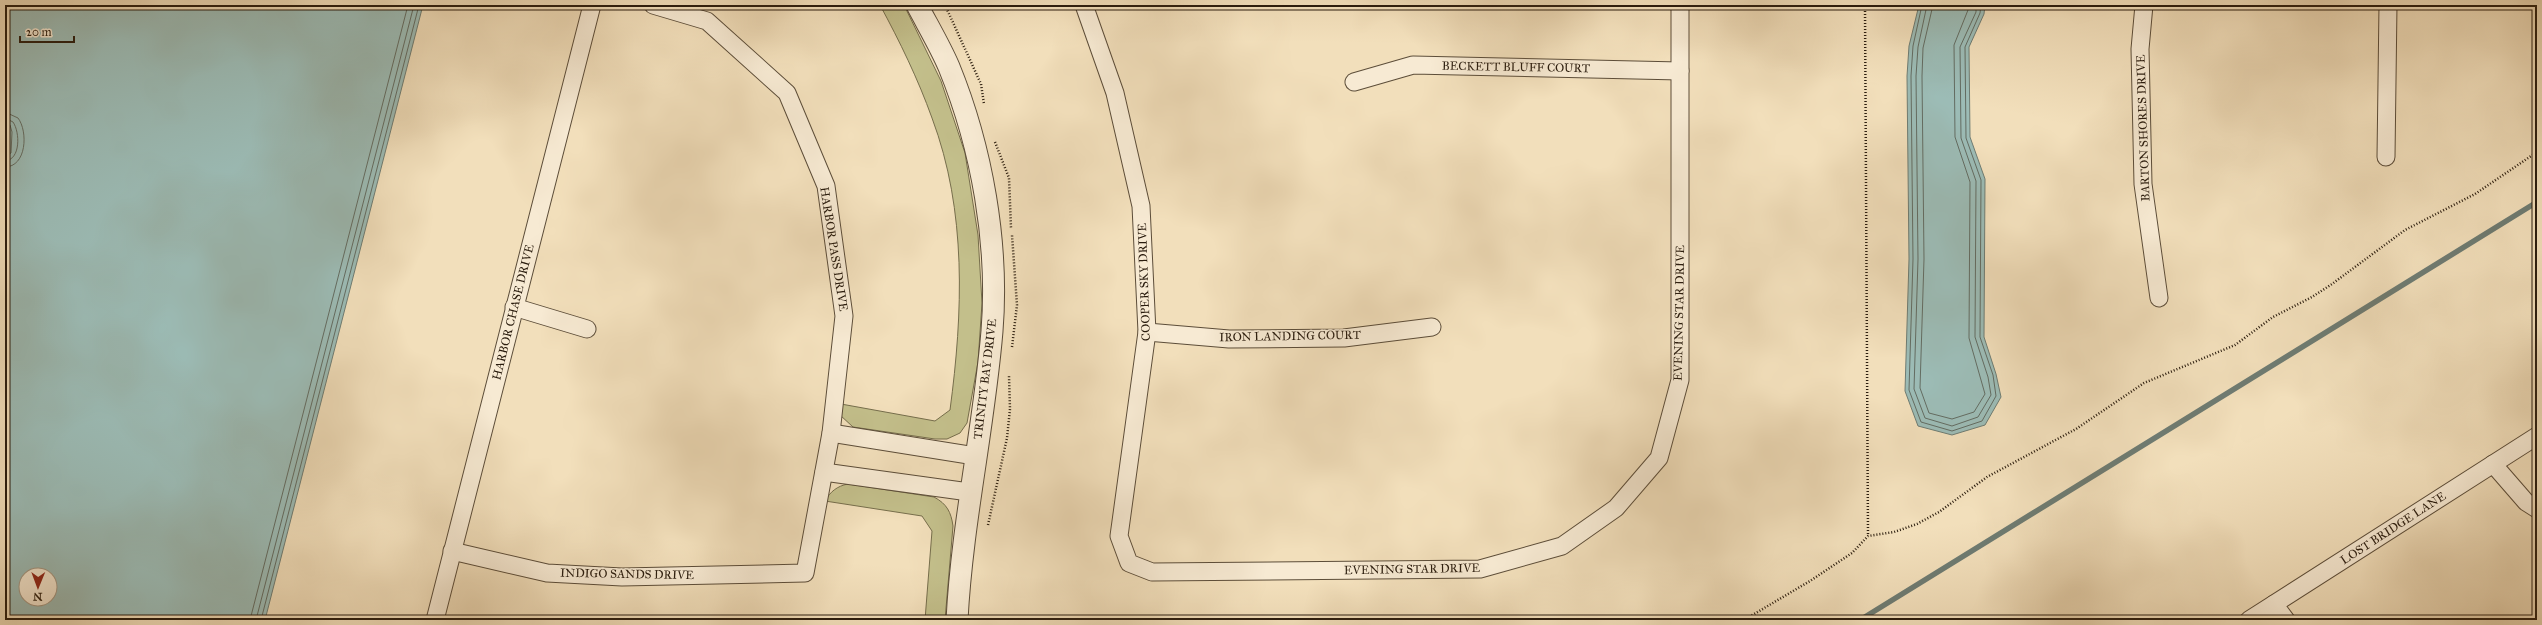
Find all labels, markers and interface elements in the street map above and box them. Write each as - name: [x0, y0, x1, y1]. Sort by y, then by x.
- scale bar: [20, 18, 74, 44]
- text: 20 m: [26, 25, 52, 39]
- street label: BARTON SHORES DRIVE: [2133, 54, 2153, 202]
- street label: BECKETT BLUFF COURT: [1442, 59, 1590, 75]
- street label: HARBOR PASS DRIVE: [817, 186, 851, 313]
- street label: COOPER SKY DRIVE: [1135, 222, 1153, 341]
- street label: HARBOR CHASE DRIVE: [489, 242, 537, 381]
- street label: EVENING STAR DRIVE: [1671, 244, 1687, 381]
- street label: TRINITY BAY DRIVE: [971, 318, 999, 440]
- street label: IRON LANDING COURT: [1219, 328, 1361, 344]
- street label: LOST BRIDGE LANE: [2338, 489, 2449, 567]
- street label: EVENING STAR DRIVE: [1344, 561, 1481, 577]
- street label: INDIGO SANDS DRIVE: [560, 566, 695, 582]
- north arrow: [18, 567, 58, 607]
- text: N: [32, 590, 43, 603]

